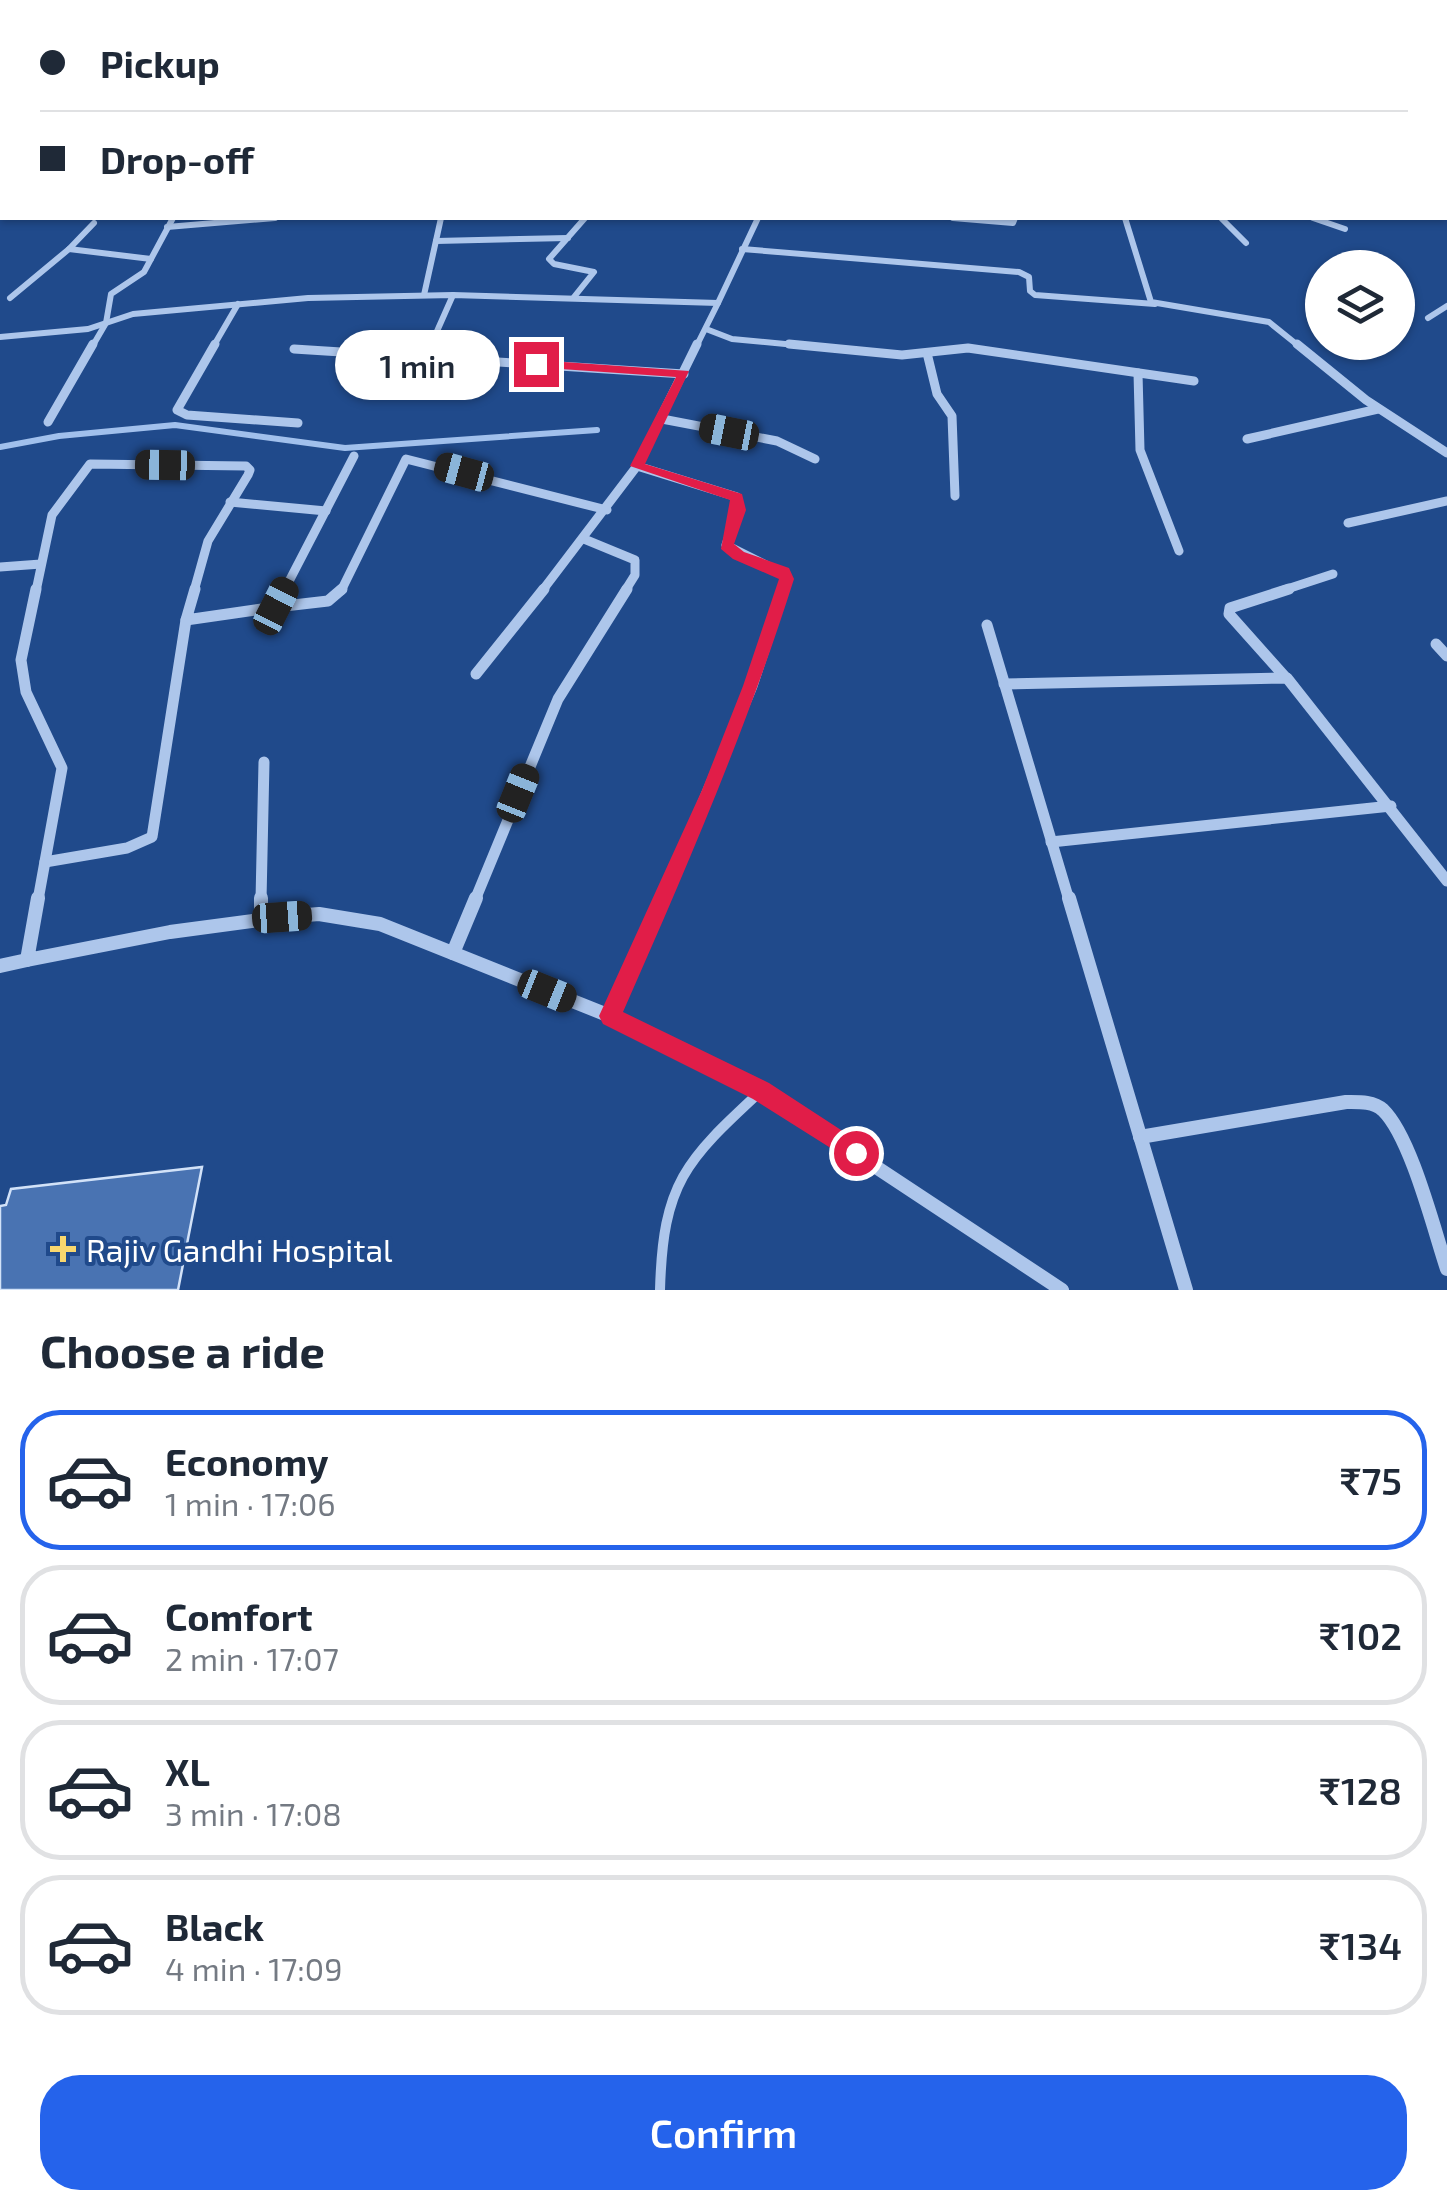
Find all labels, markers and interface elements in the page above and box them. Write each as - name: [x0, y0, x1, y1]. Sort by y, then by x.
- text: Pickup: [100, 40, 220, 86]
- text: Drop-off: [100, 136, 254, 182]
- map controls: [1305, 250, 1415, 360]
- button: layers: [1305, 250, 1415, 360]
- callout: 1 min: [336, 329, 501, 399]
- route end: [514, 342, 559, 387]
- text: 1 min: [380, 346, 455, 384]
- car: [697, 412, 761, 452]
- car: [135, 449, 195, 481]
- car: [431, 450, 497, 494]
- car: [249, 572, 303, 640]
- car: [493, 760, 543, 826]
- car: [251, 900, 313, 934]
- car: [514, 966, 580, 1016]
- route start: [834, 1131, 879, 1176]
- place label: Rajiv Gandhi Hospital: [86, 1230, 393, 1269]
- marker: Rajiv Gandhi Hospital: [50, 1236, 76, 1262]
- text: Choose a ride: [40, 1323, 325, 1377]
- icon: car: [45, 1435, 135, 1525]
- text: Economy: [165, 1438, 329, 1484]
- text: ₹75: [1339, 1457, 1402, 1503]
- text: 1 min · 17:06: [165, 1484, 336, 1522]
- icon: car: [45, 1590, 135, 1680]
- text: Comfort: [165, 1593, 313, 1639]
- text: ₹102: [1319, 1612, 1402, 1658]
- text: 2 min · 17:07: [165, 1639, 339, 1677]
- icon: car: [45, 1745, 135, 1835]
- text: XL: [165, 1748, 210, 1794]
- text: ₹128: [1319, 1767, 1402, 1813]
- text: 3 min · 17:08: [165, 1794, 342, 1832]
- icon: car: [45, 1900, 135, 1990]
- text: Black: [165, 1903, 264, 1949]
- text: ₹134: [1319, 1922, 1402, 1968]
- text: 4 min · 17:09: [165, 1949, 342, 1987]
- button: Confirm: [40, 2075, 1407, 2190]

